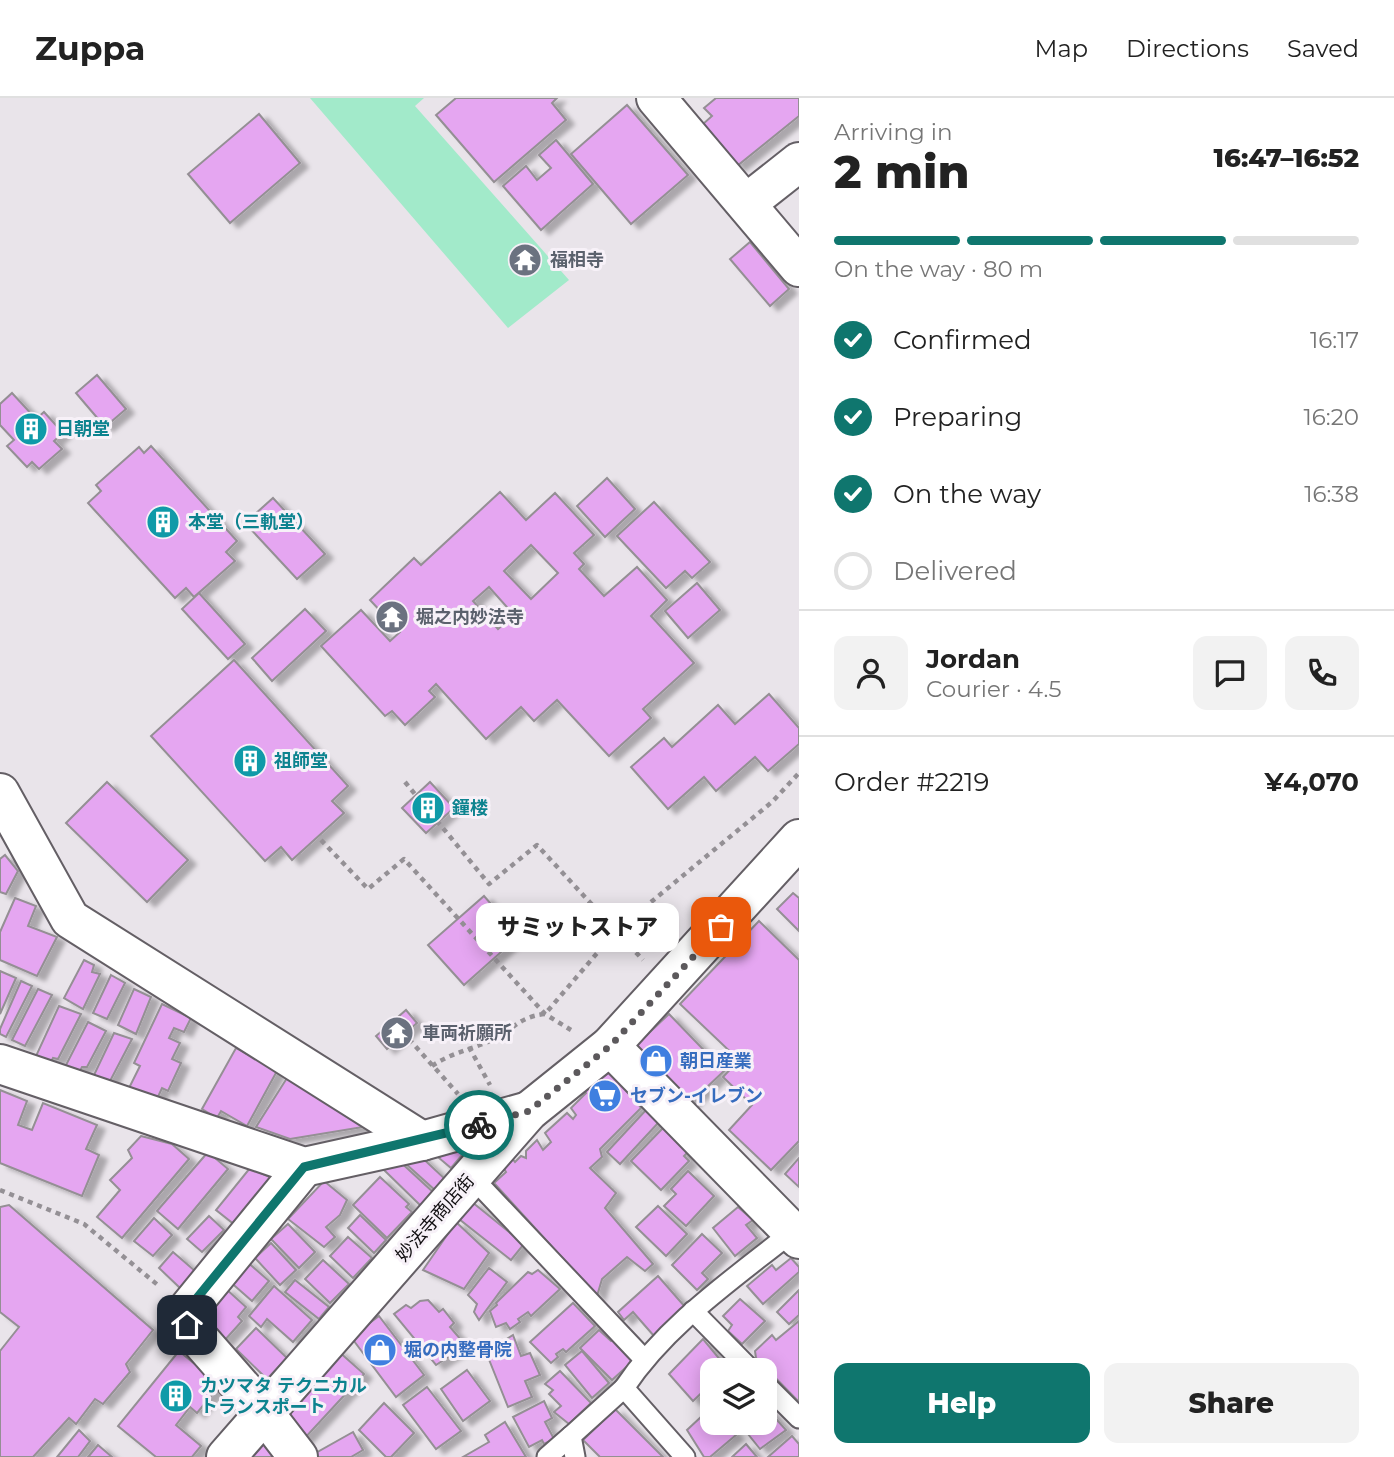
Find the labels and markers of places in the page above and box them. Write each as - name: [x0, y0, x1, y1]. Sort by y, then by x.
- temple icon: 福相寺: [506, 241, 544, 279]
- place label: 福相寺: [550, 249, 604, 271]
- building icon: 日朝堂: [12, 410, 50, 448]
- place label: 日朝堂: [56, 418, 110, 440]
- building icon: 本堂（三軌堂）: [144, 503, 182, 541]
- place label: 本堂（三軌堂）: [188, 511, 314, 533]
- temple icon: 堀之内妙法寺: [373, 598, 411, 636]
- place label: 堀之内妙法寺: [416, 606, 524, 628]
- building icon: 祖師堂: [231, 742, 269, 780]
- place label: 祖師堂: [274, 750, 328, 772]
- building icon: 鐘楼: [409, 789, 447, 827]
- place label: 鐘楼: [451, 797, 488, 819]
- pin: [691, 897, 751, 957]
- callout: サミットストア: [476, 902, 679, 952]
- temple icon: 車両祈願所: [378, 1014, 416, 1052]
- place label: 車両祈願所: [422, 1022, 512, 1044]
- shop icon: 朝日産業: [637, 1042, 675, 1080]
- place label: 朝日産業: [680, 1050, 752, 1072]
- supermarket icon: セブン-イレブン: [586, 1077, 624, 1115]
- place label: セブン-イレブン: [630, 1085, 763, 1107]
- pin: [157, 1295, 217, 1355]
- shop icon: 堀の内整骨院: [361, 1331, 399, 1369]
- place label: 堀の内整骨院: [404, 1339, 512, 1361]
- place label: カツマタ テクニカル トランスポート: [200, 1375, 367, 1418]
- building icon: カツマタ テクニカル トランスポート: [157, 1377, 195, 1415]

